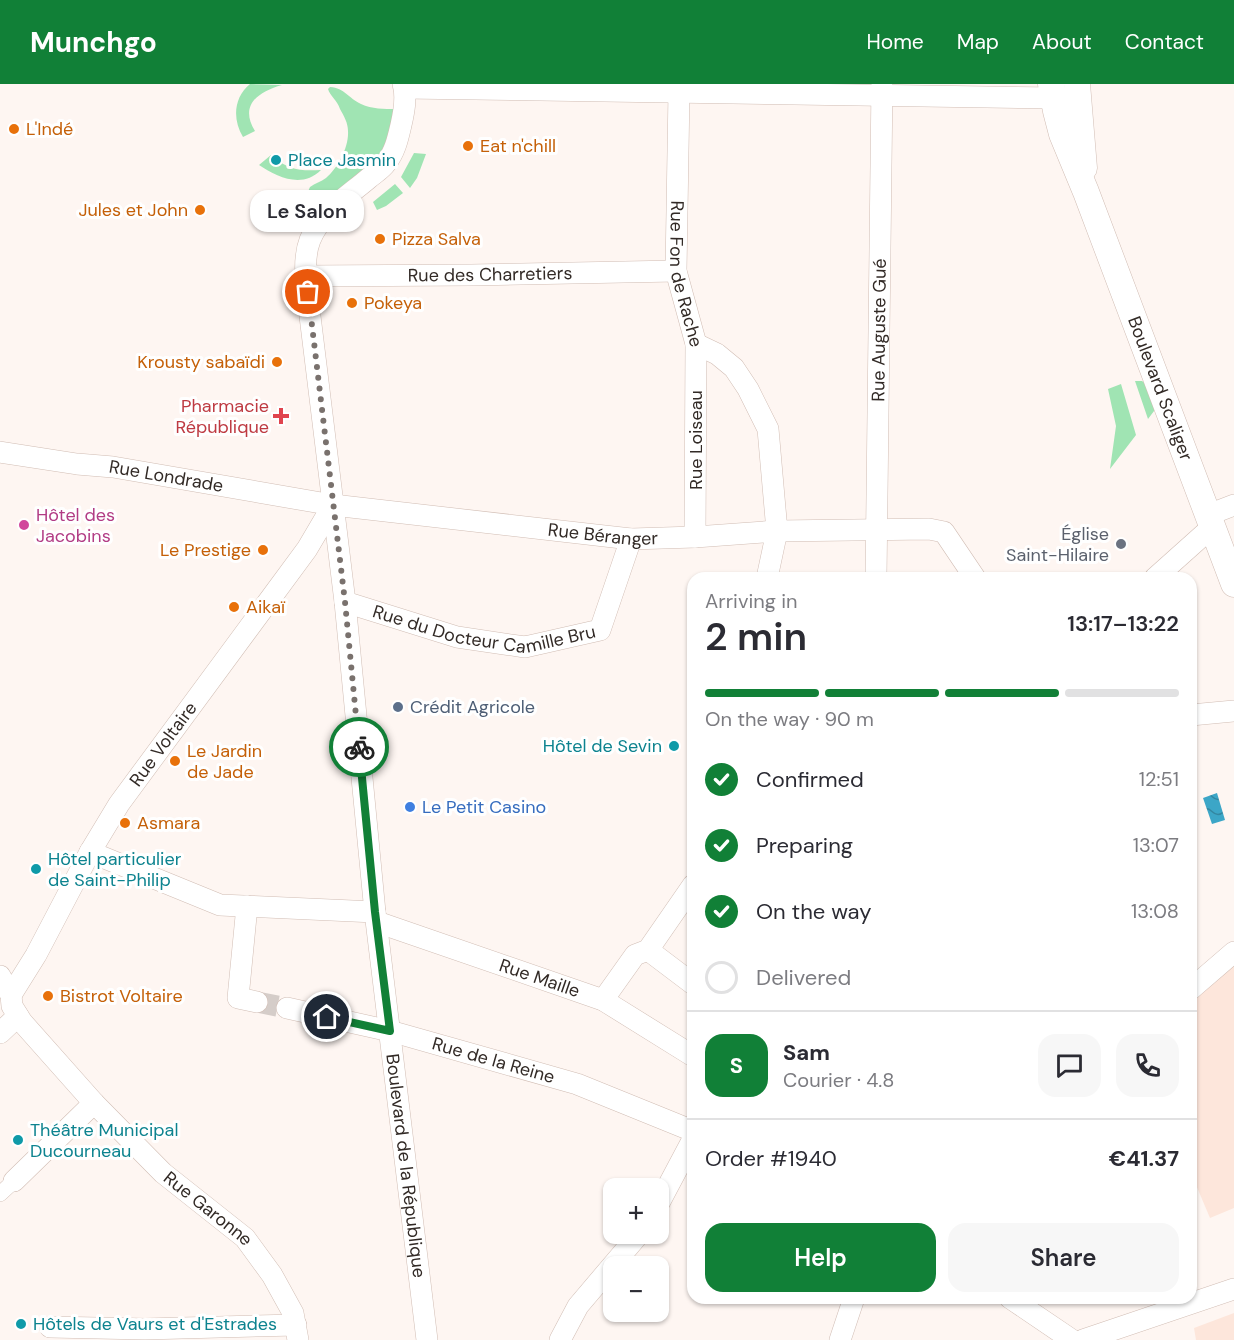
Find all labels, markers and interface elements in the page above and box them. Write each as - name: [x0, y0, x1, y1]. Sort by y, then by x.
- text: Munchgo: [30, 24, 157, 61]
- text: Home: [866, 28, 924, 56]
- text: Map: [957, 28, 999, 56]
- text: About: [1032, 28, 1092, 56]
- text: Contact: [1125, 28, 1204, 56]
- place label: L'Indé: [26, 117, 73, 141]
- marker: L'Indé: [7, 122, 21, 136]
- place label: Eat n'chill: [480, 134, 556, 158]
- marker: Eat n'chill: [461, 139, 475, 153]
- place label: Place Jasmin: [288, 148, 396, 172]
- marker: Place Jasmin: [269, 153, 283, 167]
- callout: Le Salon: [251, 190, 365, 232]
- place label: Jules et John: [78, 198, 188, 222]
- text: Le Salon: [267, 198, 347, 224]
- street label: Rue Fon de Rache: [664, 200, 708, 350]
- marker: Jules et John: [193, 203, 207, 217]
- place label: Pizza Salva: [392, 227, 481, 251]
- marker: Pizza Salva: [373, 232, 387, 246]
- street label: Rue Auguste Gué: [866, 258, 892, 402]
- street label: Rue des Charretiers: [408, 261, 573, 287]
- pin: [282, 266, 333, 317]
- icon: bag: [291, 275, 324, 308]
- place label: Pokeya: [364, 291, 422, 315]
- marker: Pokeya: [345, 296, 359, 310]
- street label: Boulevard Scaliger: [1122, 313, 1198, 464]
- place label: Krousty sabaïdi: [137, 350, 265, 374]
- marker: Krousty sabaïdi: [270, 355, 284, 369]
- street label: Rue Loiseau: [684, 390, 708, 490]
- place label: Pharmacie République: [176, 394, 269, 439]
- marker: Pharmacie République: [274, 409, 288, 423]
- street label: Rue Londrade: [107, 455, 225, 498]
- place label: Hôtel des Jacobins: [36, 503, 115, 548]
- marker: Hôtel des Jacobins: [17, 518, 31, 532]
- street label: Rue Béranger: [547, 518, 659, 551]
- place label: Église Saint-Hilaire: [1006, 522, 1109, 567]
- marker: Église Saint-Hilaire: [1114, 537, 1128, 551]
- place label: Le Prestige: [160, 538, 251, 562]
- marker: Le Prestige: [256, 543, 270, 557]
- text: Arriving in: [705, 588, 797, 614]
- place label: Aikaï: [246, 595, 286, 619]
- street label: Rue du Docteur Camille Bru: [370, 599, 598, 659]
- marker: Aikaï: [227, 600, 241, 614]
- text: 13:17–13:22: [1067, 609, 1179, 638]
- text: 2 min: [705, 611, 807, 662]
- place label: Crédit Agricole: [410, 695, 535, 719]
- street label: Rue Voltaire: [124, 697, 202, 791]
- marker: Crédit Agricole: [391, 700, 405, 714]
- text: On the way · 90 m: [705, 706, 874, 732]
- courier: [329, 717, 389, 777]
- icon: bike: [343, 731, 376, 764]
- place label: Hôtel de Sevin: [543, 734, 662, 758]
- place label: Le Jardin de Jade: [187, 739, 262, 784]
- marker: Hôtel de Sevin: [667, 739, 681, 753]
- marker: Le Jardin de Jade: [168, 754, 182, 768]
- icon: check: [705, 763, 738, 796]
- text: Confirmed: [756, 765, 864, 794]
- text: 12:51: [1139, 766, 1179, 792]
- place label: Le Petit Casino: [422, 795, 546, 819]
- marker: Le Petit Casino: [403, 800, 417, 814]
- place label: Asmara: [137, 811, 200, 835]
- marker: Asmara: [118, 816, 132, 830]
- icon: check: [705, 829, 738, 862]
- text: Preparing: [756, 831, 853, 860]
- text: 13:07: [1133, 832, 1179, 858]
- place label: Hôtel particulier de Saint-Philip: [48, 847, 182, 892]
- marker: Hôtel particulier de Saint-Philip: [29, 862, 43, 876]
- icon: check: [705, 895, 738, 928]
- text: On the way: [756, 897, 871, 926]
- text: 13:08: [1131, 898, 1179, 924]
- street label: Rue Maille: [496, 953, 583, 1003]
- text: Delivered: [756, 963, 851, 992]
- place label: Bistrot Voltaire: [60, 984, 183, 1008]
- marker: Bistrot Voltaire: [41, 989, 55, 1003]
- pin: [301, 991, 352, 1042]
- icon: home: [310, 1000, 343, 1033]
- street label: Rue de la Reine: [429, 1032, 557, 1089]
- button: chat: [1038, 1034, 1101, 1097]
- button: phone: [1116, 1034, 1179, 1097]
- text: Sam: [783, 1038, 830, 1067]
- text: S: [730, 1051, 743, 1080]
- street label: Boulevard de la République: [380, 1052, 431, 1279]
- text: Courier · 4.8: [783, 1067, 894, 1093]
- place label: Théâtre Municipal Ducourneau: [30, 1118, 178, 1163]
- marker: Théâtre Municipal Ducourneau: [11, 1133, 25, 1147]
- text: Order #1940: [705, 1144, 837, 1173]
- text: €41.37: [1109, 1144, 1179, 1173]
- street label: Rue Garonne: [158, 1166, 259, 1250]
- map controls: [603, 1178, 669, 1322]
- button: +: [603, 1178, 669, 1244]
- button: Help: [705, 1223, 936, 1292]
- button: Share: [948, 1223, 1179, 1292]
- button: −: [603, 1256, 669, 1322]
- place label: Hôtels de Vaurs et d'Estrades: [33, 1312, 277, 1336]
- marker: Hôtels de Vaurs et d'Estrades: [14, 1317, 28, 1331]

